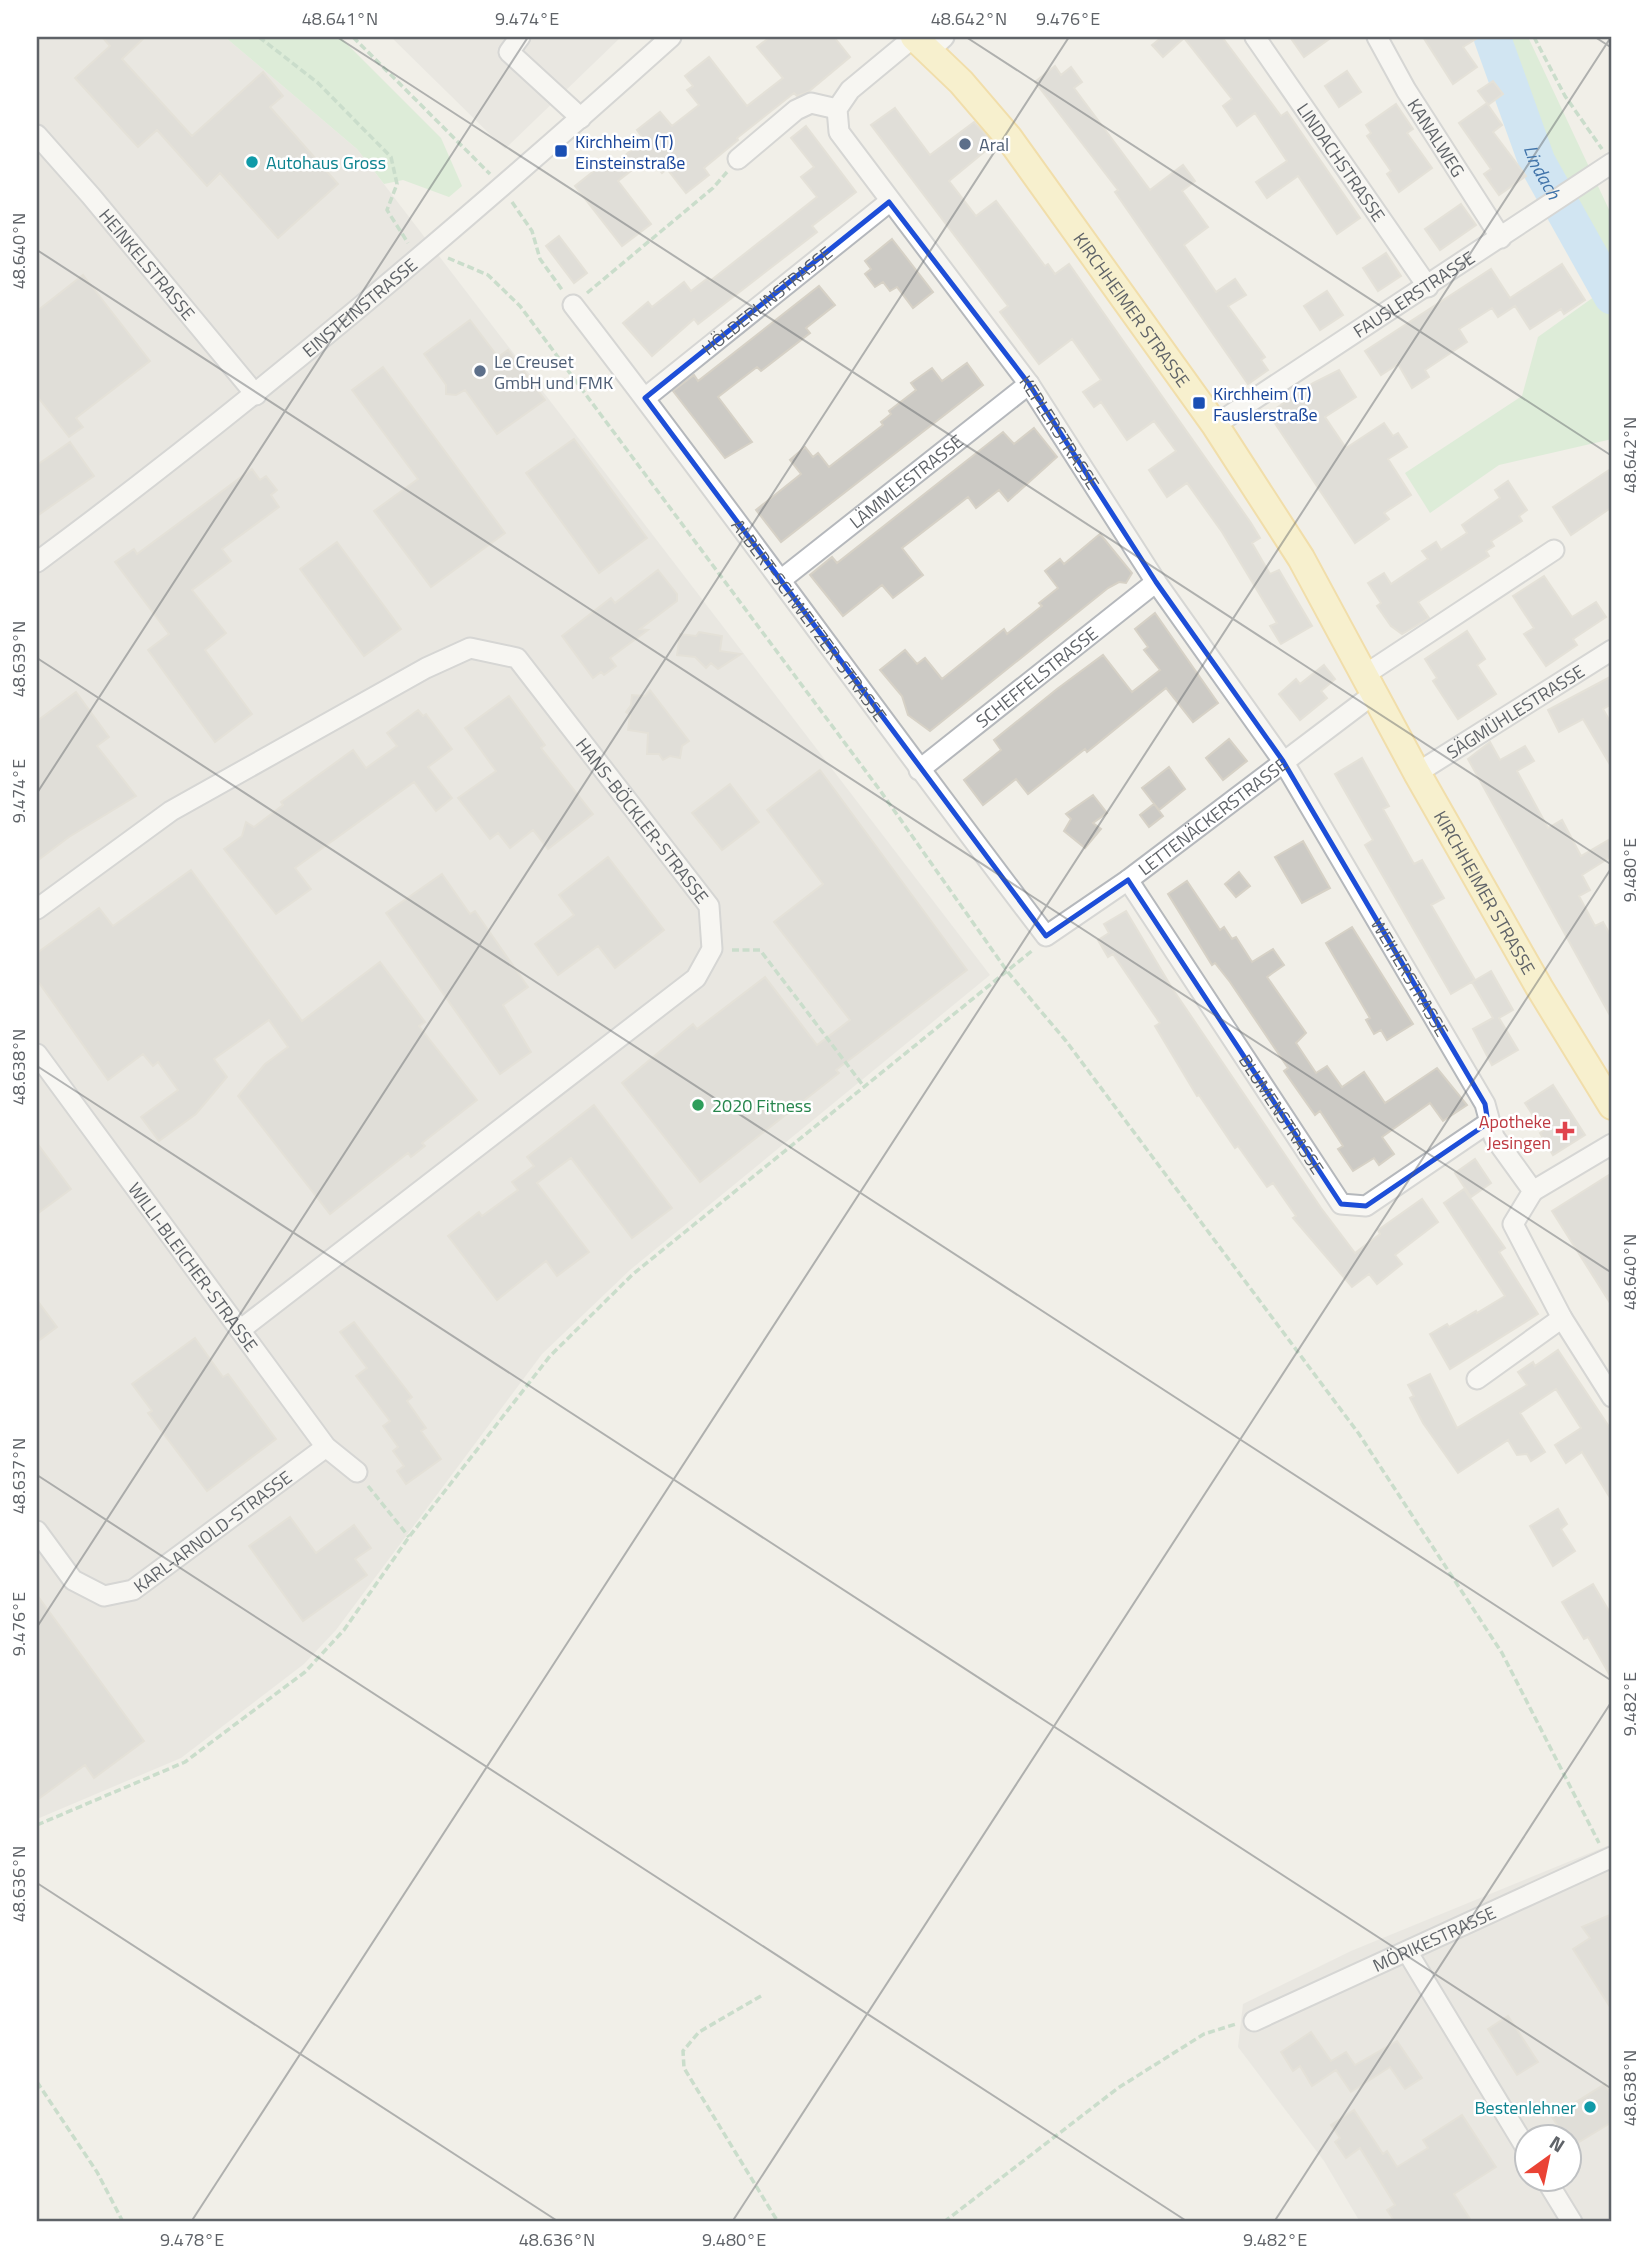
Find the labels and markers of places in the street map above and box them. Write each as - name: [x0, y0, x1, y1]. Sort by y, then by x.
- place label: Kirchheim (T) Einsteinstraße: [575, 128, 685, 176]
- place label: Aral: [979, 131, 1009, 158]
- marker: Aral: [957, 136, 973, 152]
- marker: Kirchheim (T) Einsteinstraße: [553, 143, 569, 159]
- place label: Autohaus Gross: [266, 149, 386, 176]
- marker: Autohaus Gross: [244, 154, 260, 170]
- place label: Le Creuset GmbH und FMK: [494, 348, 613, 396]
- marker: Le Creuset GmbH und FMK: [472, 363, 488, 379]
- place label: Kirchheim (T) Fauslerstraße: [1213, 380, 1318, 428]
- marker: Kirchheim (T) Fauslerstraße: [1191, 395, 1207, 411]
- place label: 2020 Fitness: [712, 1092, 812, 1119]
- marker: 2020 Fitness: [690, 1097, 706, 1113]
- place label: Apotheke Jesingen: [1479, 1108, 1551, 1156]
- marker: Apotheke Jesingen: [1557, 1123, 1573, 1139]
- place label: Bestenlehner: [1474, 2094, 1576, 2121]
- marker: Bestenlehner: [1582, 2099, 1598, 2115]

